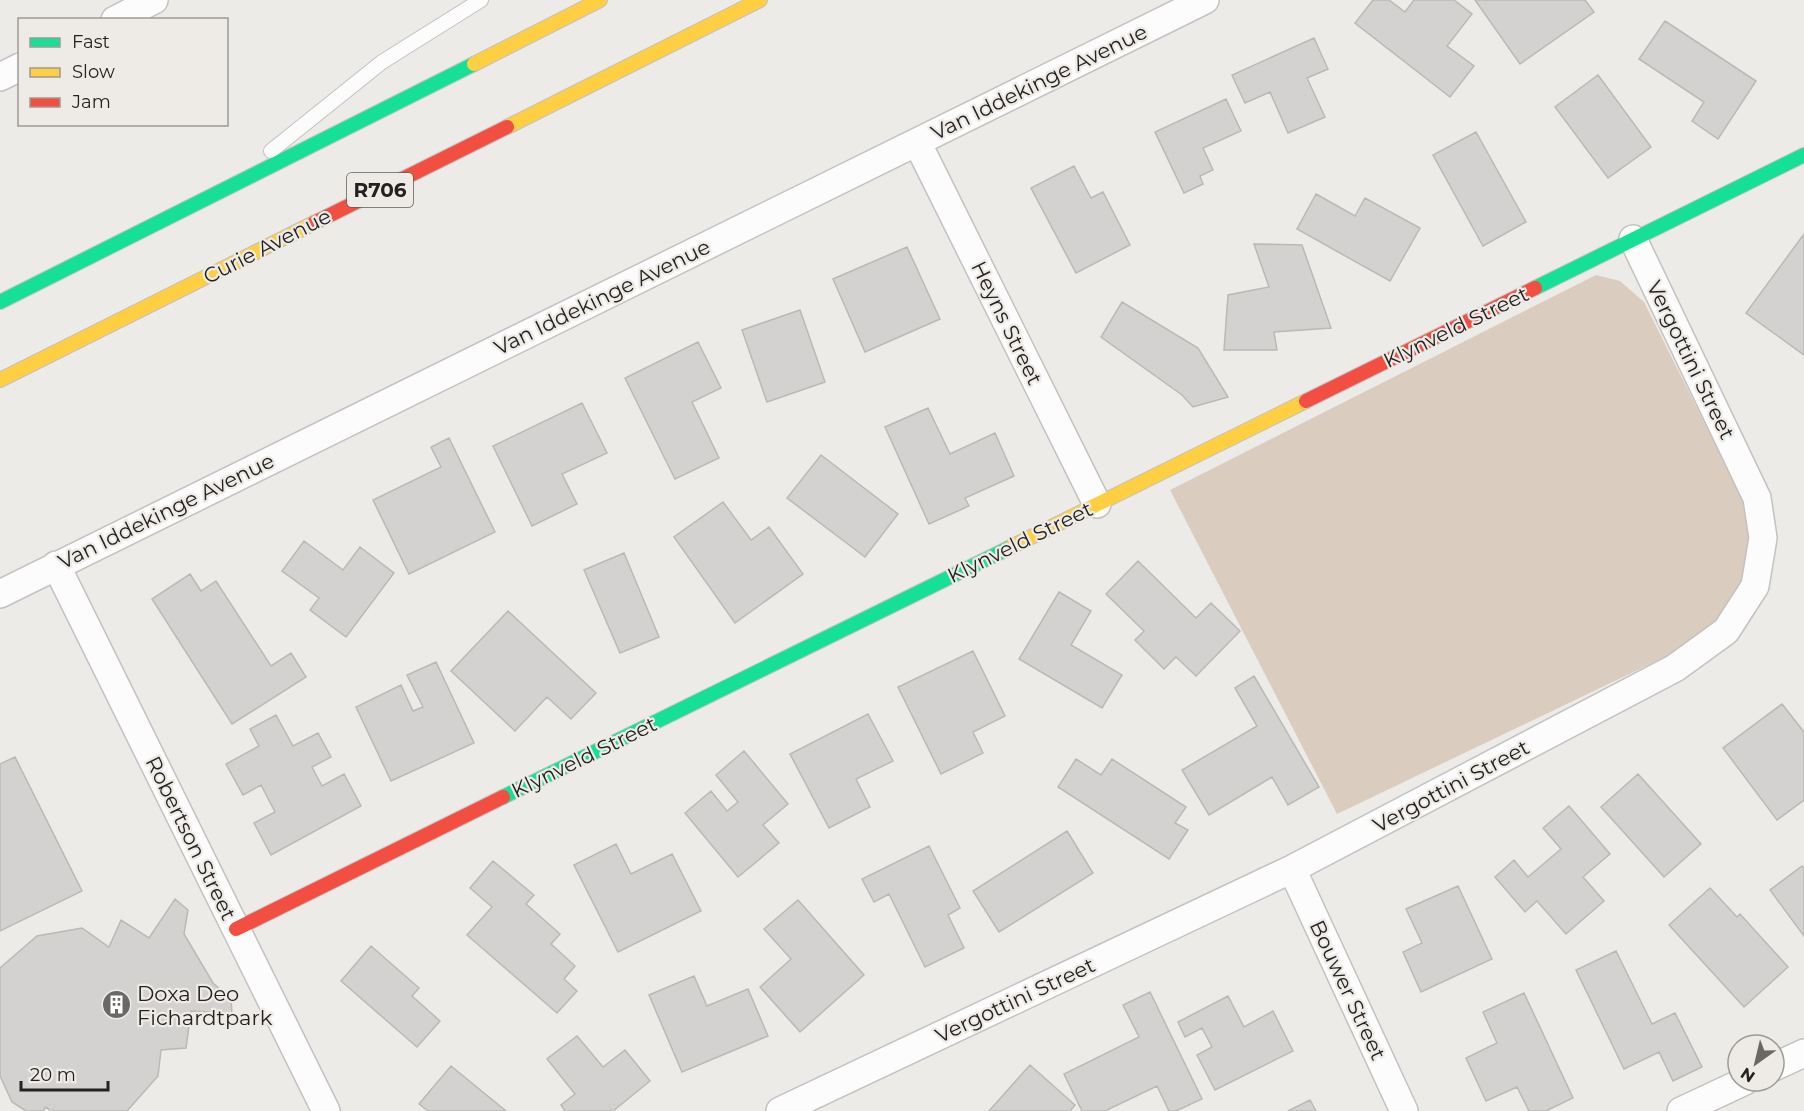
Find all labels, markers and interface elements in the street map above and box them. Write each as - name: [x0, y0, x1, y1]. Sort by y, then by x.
- legend: [18, 18, 228, 126]
- street label: Van Iddekinge Avenue: [927, 19, 1151, 145]
- text: Fast: [72, 31, 110, 53]
- text: Slow: [72, 61, 115, 83]
- text: Jam: [71, 91, 111, 113]
- road number: R706: [347, 173, 413, 207]
- street label: Curie Avenue: [199, 203, 335, 289]
- street label: Van Iddekinge Avenue: [490, 234, 714, 360]
- street label: Heyns Street: [966, 257, 1048, 389]
- street label: Vergottini Street: [1642, 277, 1740, 443]
- street label: Klynveld Street: [1379, 281, 1533, 373]
- street label: Van Iddekinge Avenue: [54, 448, 278, 574]
- street label: Klynveld Street: [943, 496, 1097, 588]
- street label: Klynveld Street: [507, 711, 661, 803]
- street label: Vergottini Street: [1369, 734, 1533, 838]
- street label: Robertson Street: [141, 752, 241, 924]
- street label: Bouwer Street: [1305, 916, 1391, 1064]
- street label: Vergottini Street: [931, 952, 1099, 1048]
- place label: Doxa Deo Fichardtpark: [137, 981, 273, 1030]
- building icon: Doxa Deo Fichardtpark: [100, 989, 132, 1021]
- north arrow: [1726, 1033, 1786, 1093]
- scale bar: [21, 1054, 108, 1092]
- text: 20 m: [30, 1064, 76, 1086]
- text: N: [1737, 1064, 1759, 1087]

